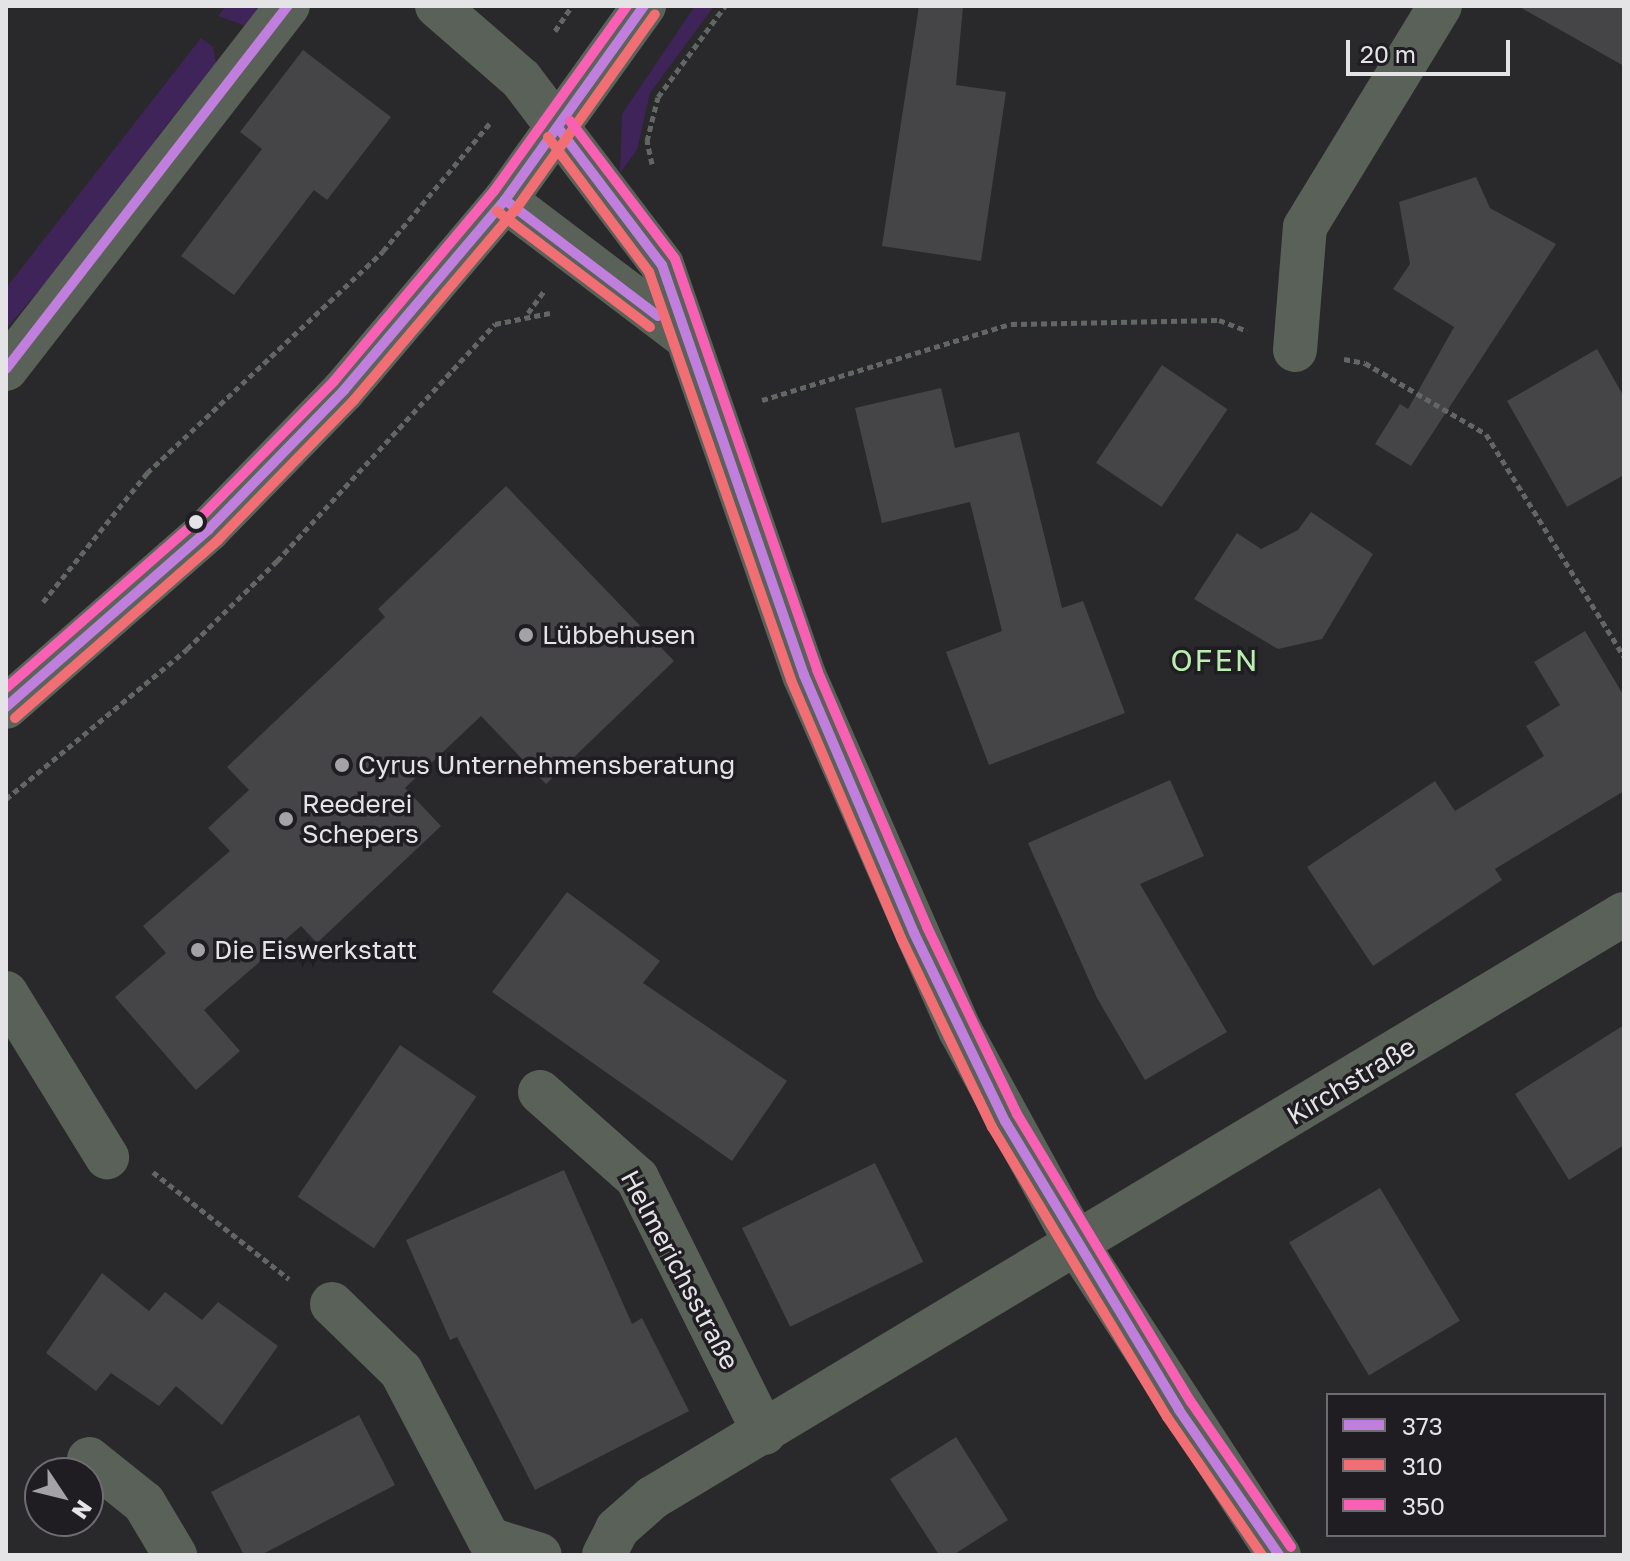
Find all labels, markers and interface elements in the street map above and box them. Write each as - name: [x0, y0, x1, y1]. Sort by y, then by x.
- scale bar: [1350, 24, 1514, 74]
- text: 20 m: [1360, 39, 1416, 68]
- unlabelled marker: [188, 514, 204, 530]
- place label: Lübbehusen: [542, 619, 696, 651]
- marker: Lübbehusen: [517, 626, 535, 644]
- district label: OFEN: [1170, 642, 1260, 678]
- place label: Cyrus Unternehmensberatung: [358, 749, 735, 781]
- marker: Cyrus Unternehmensberatung: [333, 756, 351, 774]
- place label: Reederei Schepers: [302, 788, 419, 850]
- marker: Reederei Schepers: [277, 810, 295, 828]
- place label: Die Eiswerkstatt: [214, 934, 417, 966]
- marker: Die Eiswerkstatt: [189, 941, 207, 959]
- street label: Kirchstraße: [1281, 1031, 1421, 1131]
- street label: Helmerichsstraße: [614, 1165, 746, 1375]
- legend: [1326, 1393, 1606, 1537]
- text: 373: [1402, 1411, 1443, 1440]
- text: 310: [1402, 1451, 1443, 1480]
- north arrow: [24, 1457, 104, 1537]
- text: 350: [1402, 1491, 1445, 1520]
- text: N: [67, 1495, 98, 1524]

